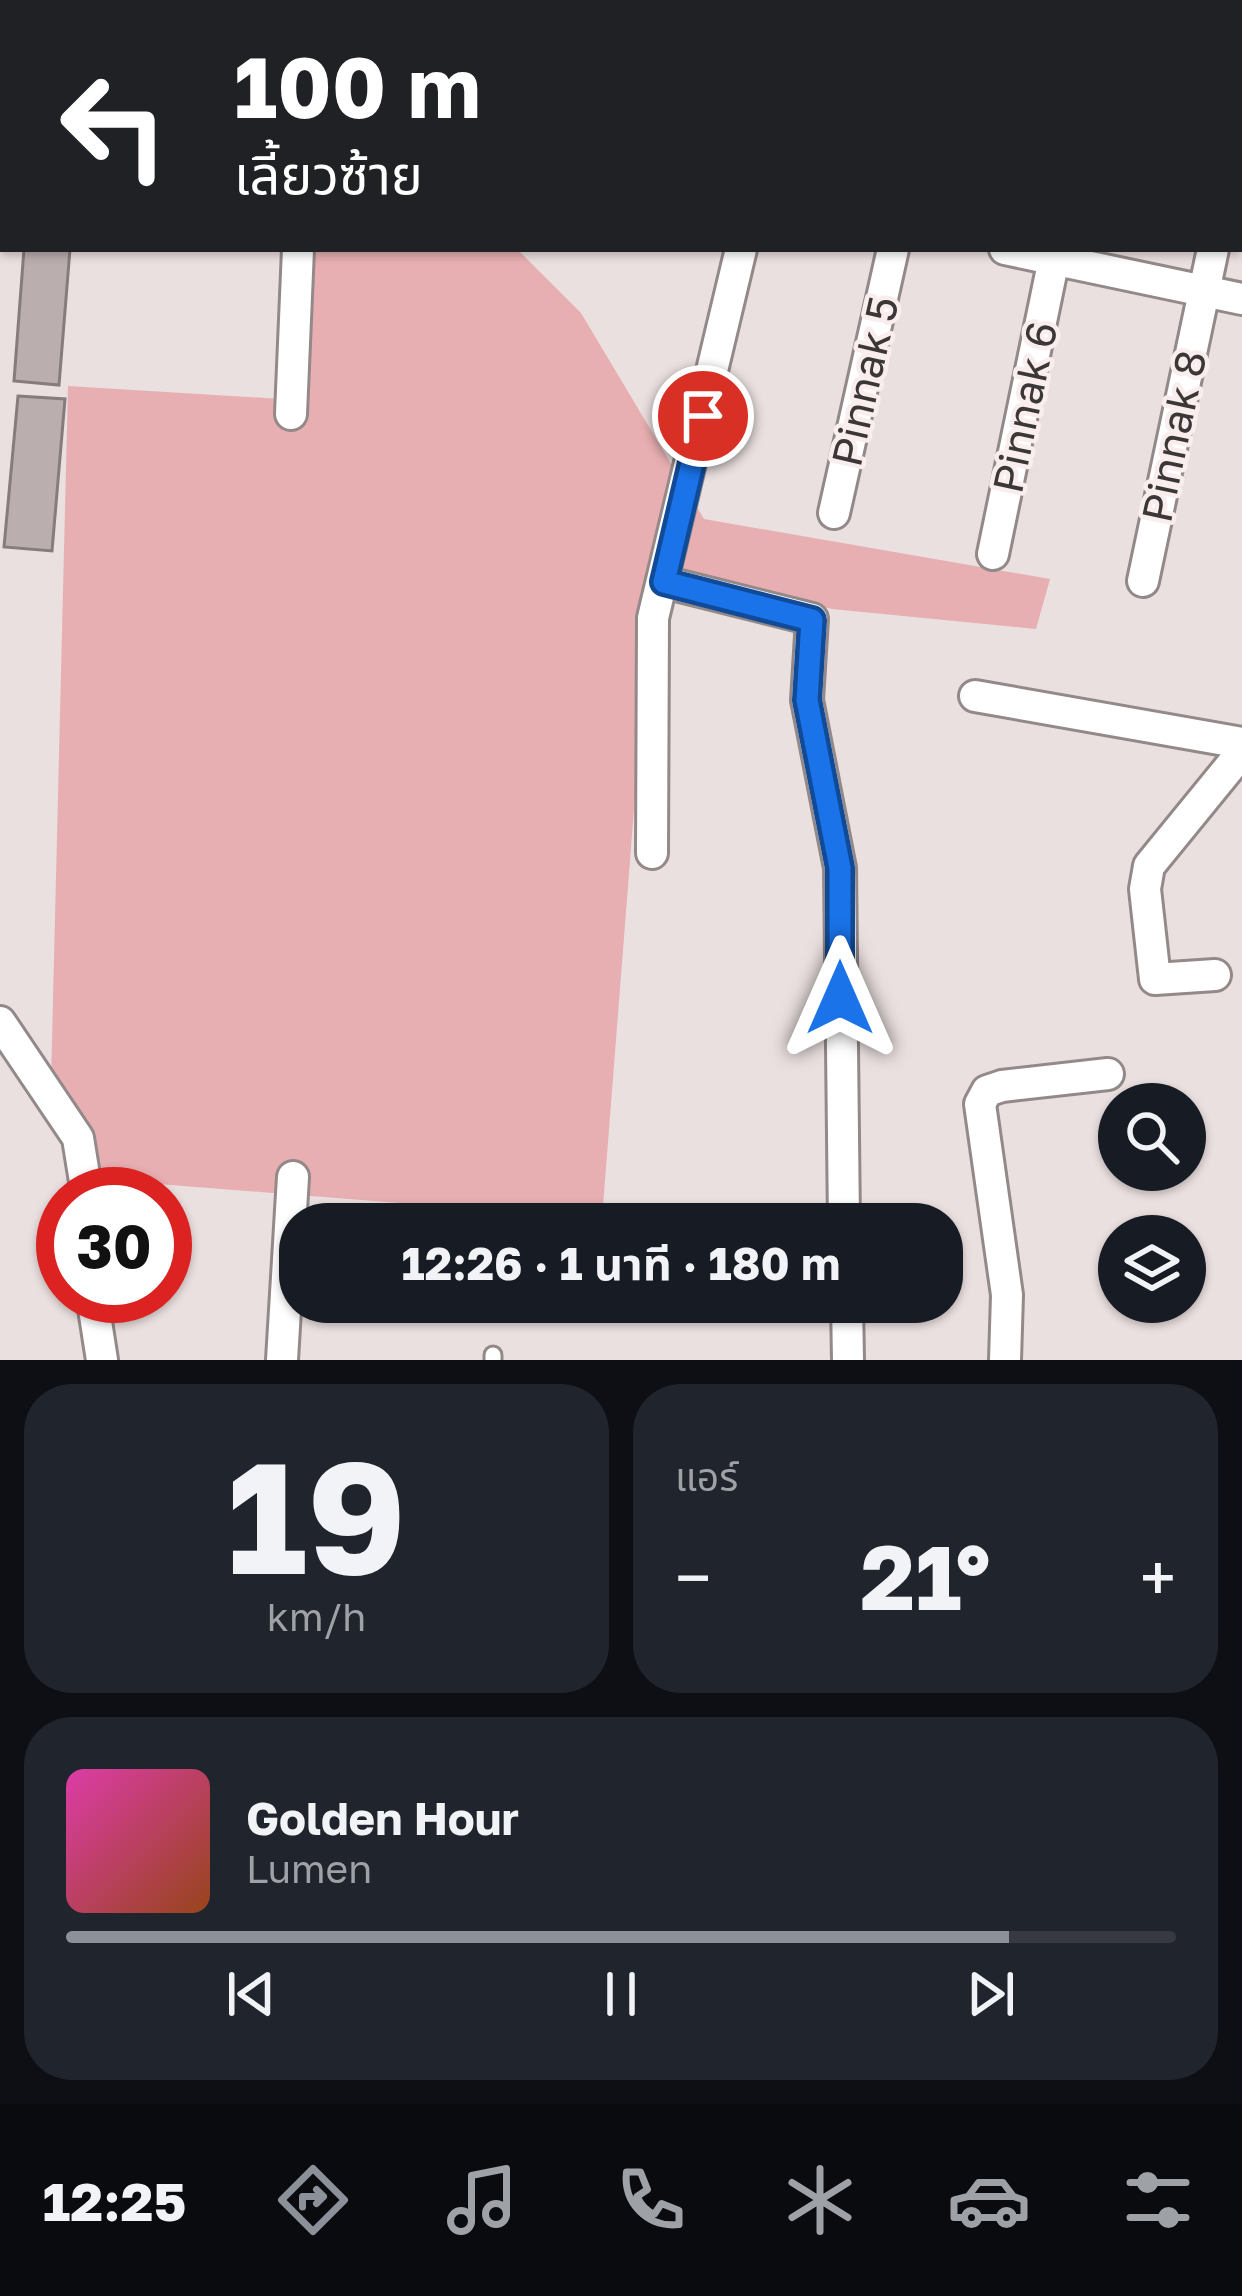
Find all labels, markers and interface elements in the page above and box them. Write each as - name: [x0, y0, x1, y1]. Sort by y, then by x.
- text: 100 m: [234, 36, 481, 136]
- icon: left: [36, 48, 192, 204]
- text: เลี้ยวซ้าย: [234, 141, 423, 206]
- street label: Pinnak 5: [820, 291, 908, 471]
- street label: Pinnak 6: [981, 317, 1067, 497]
- street label: Pinnak 8: [1130, 346, 1216, 526]
- pin: [652, 365, 754, 467]
- icon: arrive: [670, 383, 736, 449]
- position arrow: [777, 935, 903, 1061]
- map controls: [1098, 1083, 1206, 1323]
- button: search: [1098, 1083, 1206, 1191]
- speed limit sign: 30: [36, 1167, 192, 1323]
- button: layers: [1098, 1215, 1206, 1323]
- text: 12:26 · 1 นาที · 180 m: [402, 1236, 840, 1290]
- text: 19: [227, 1421, 406, 1608]
- text: แอร์: [675, 1453, 738, 1500]
- text: 21°: [860, 1522, 991, 1630]
- text: −: [675, 1537, 711, 1617]
- text: +: [1140, 1537, 1176, 1617]
- text: km/h: [267, 1593, 366, 1640]
- text: Golden Hour: [246, 1791, 519, 1845]
- text: Lumen: [246, 1845, 372, 1892]
- icon: previous: [218, 1961, 284, 2027]
- icon: pause: [588, 1961, 654, 2027]
- icon: next: [958, 1961, 1024, 2027]
- icon: directions: [271, 2158, 355, 2242]
- icon: music: [440, 2158, 524, 2242]
- icon: phone: [609, 2158, 693, 2242]
- icon: climate: [778, 2158, 862, 2242]
- icon: car: [947, 2158, 1031, 2242]
- icon: filters: [1116, 2158, 1200, 2242]
- text: 12:25: [42, 2168, 186, 2233]

